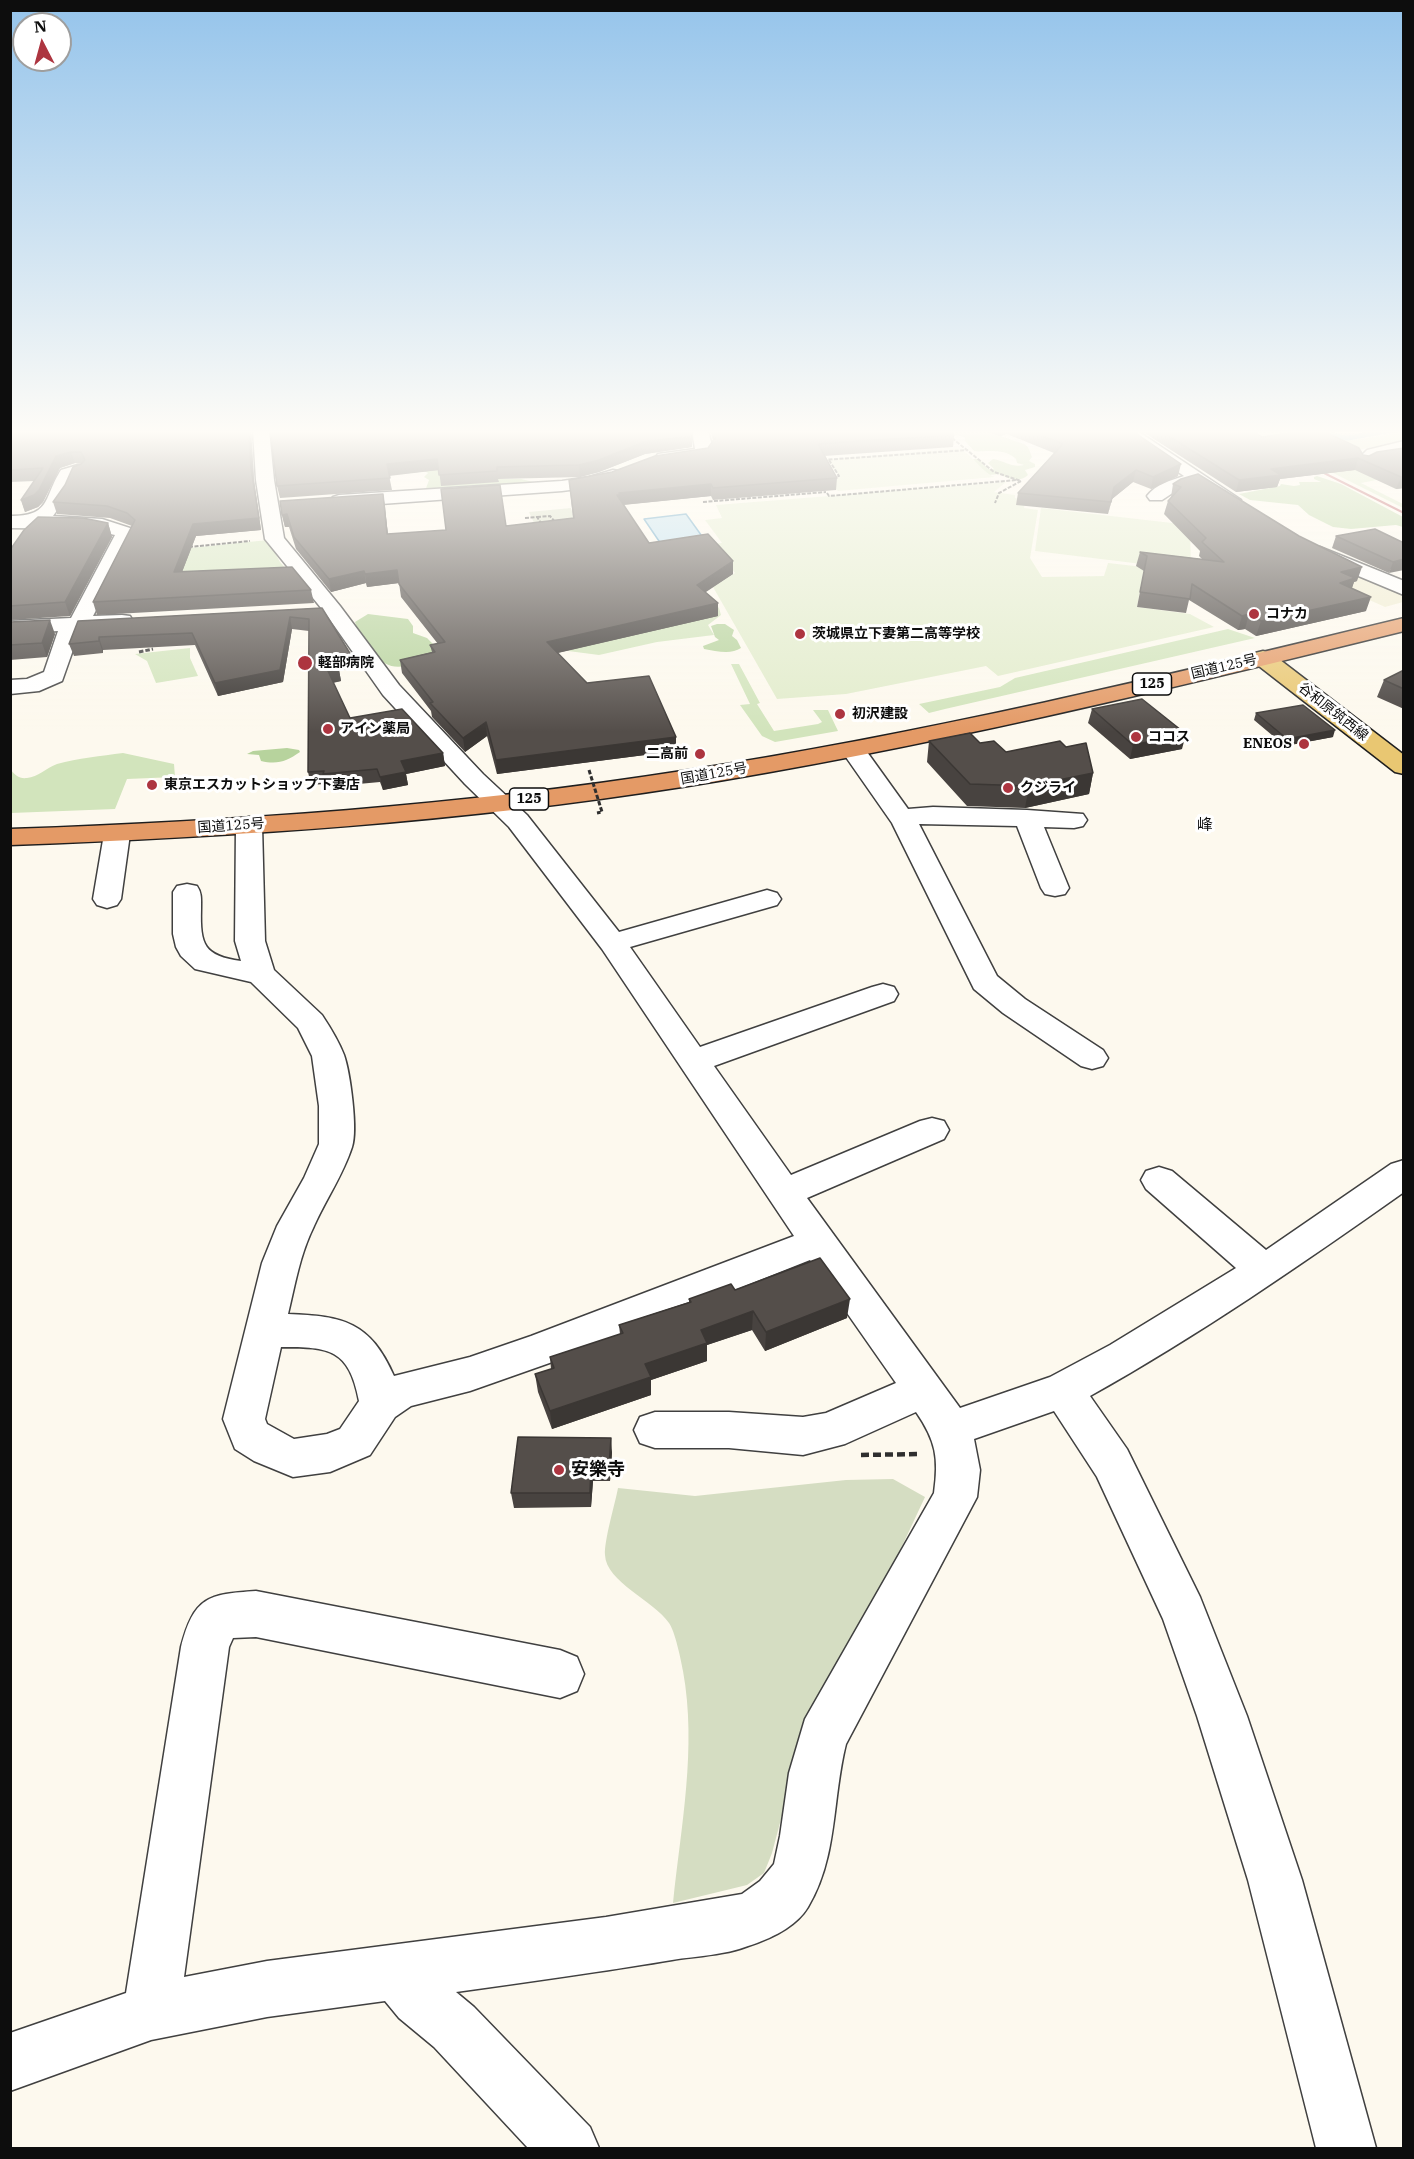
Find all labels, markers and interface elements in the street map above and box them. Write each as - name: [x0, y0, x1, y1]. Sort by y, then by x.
- north arrow: [12, 12, 72, 72]
- text: N: [33, 15, 48, 37]
- place label: コナカ: [1266, 606, 1308, 622]
- marker: コナカ: [1247, 607, 1261, 621]
- place label: 茨城県立下妻第二高等学校: [812, 626, 980, 642]
- marker: 茨城県立下妻第二高等学校: [793, 627, 807, 641]
- street label: 国道125号: [1189, 651, 1259, 683]
- marker: 軽部病院: [296, 654, 314, 672]
- place label: 軽部病院: [318, 655, 374, 671]
- road number: 125: [1132, 673, 1172, 695]
- street label: 谷和原筑西線: [1295, 680, 1371, 744]
- place label: 初沢建設: [852, 706, 908, 722]
- marker: 初沢建設: [833, 707, 847, 721]
- place label: アイン薬局: [340, 721, 410, 737]
- marker: アイン薬局: [321, 722, 335, 736]
- place label: ココス: [1148, 729, 1190, 745]
- marker: ココス: [1129, 730, 1143, 744]
- place label: ENEOS: [1243, 736, 1292, 752]
- marker: ENEOS: [1297, 737, 1311, 751]
- place label: 二高前: [646, 746, 688, 762]
- marker: 二高前: [693, 747, 707, 761]
- street label: 国道125号: [679, 760, 749, 788]
- place label: 東京エスカットショップ下妻店: [164, 777, 360, 793]
- marker: 東京エスカットショップ下妻店: [145, 778, 159, 792]
- place label: クジライ: [1020, 780, 1076, 796]
- marker: クジライ: [1001, 781, 1015, 795]
- road number: 125: [510, 788, 548, 810]
- street label: 国道125号: [197, 815, 265, 837]
- district label: 峰: [1197, 815, 1213, 835]
- place label: 安樂寺: [571, 1459, 625, 1481]
- marker: 安樂寺: [552, 1463, 566, 1477]

